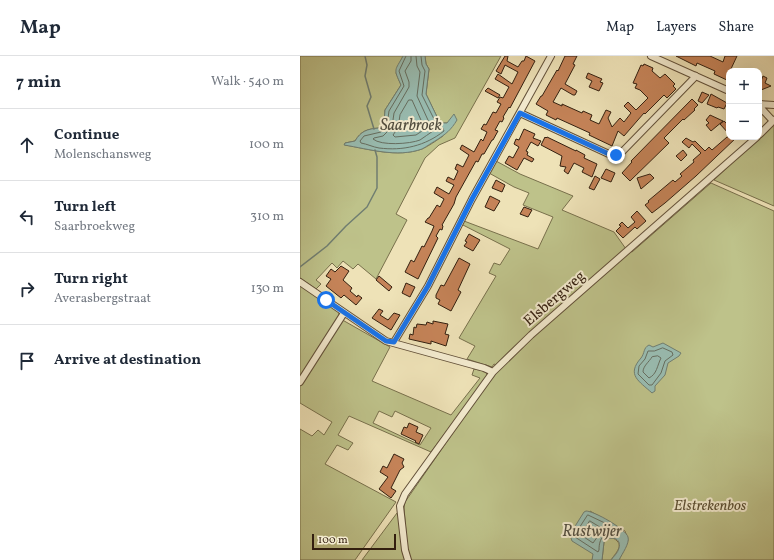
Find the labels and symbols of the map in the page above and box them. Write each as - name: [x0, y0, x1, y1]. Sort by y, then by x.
- water label: Saarbroek: [380, 115, 442, 137]
- route end: [607, 146, 625, 164]
- street label: Elsbergweg: [520, 266, 591, 332]
- route start: [317, 291, 335, 309]
- park label: Elstrekenbos: [674, 496, 747, 517]
- water label: Rustwijer: [562, 521, 623, 543]
- scale bar: [312, 532, 396, 551]

